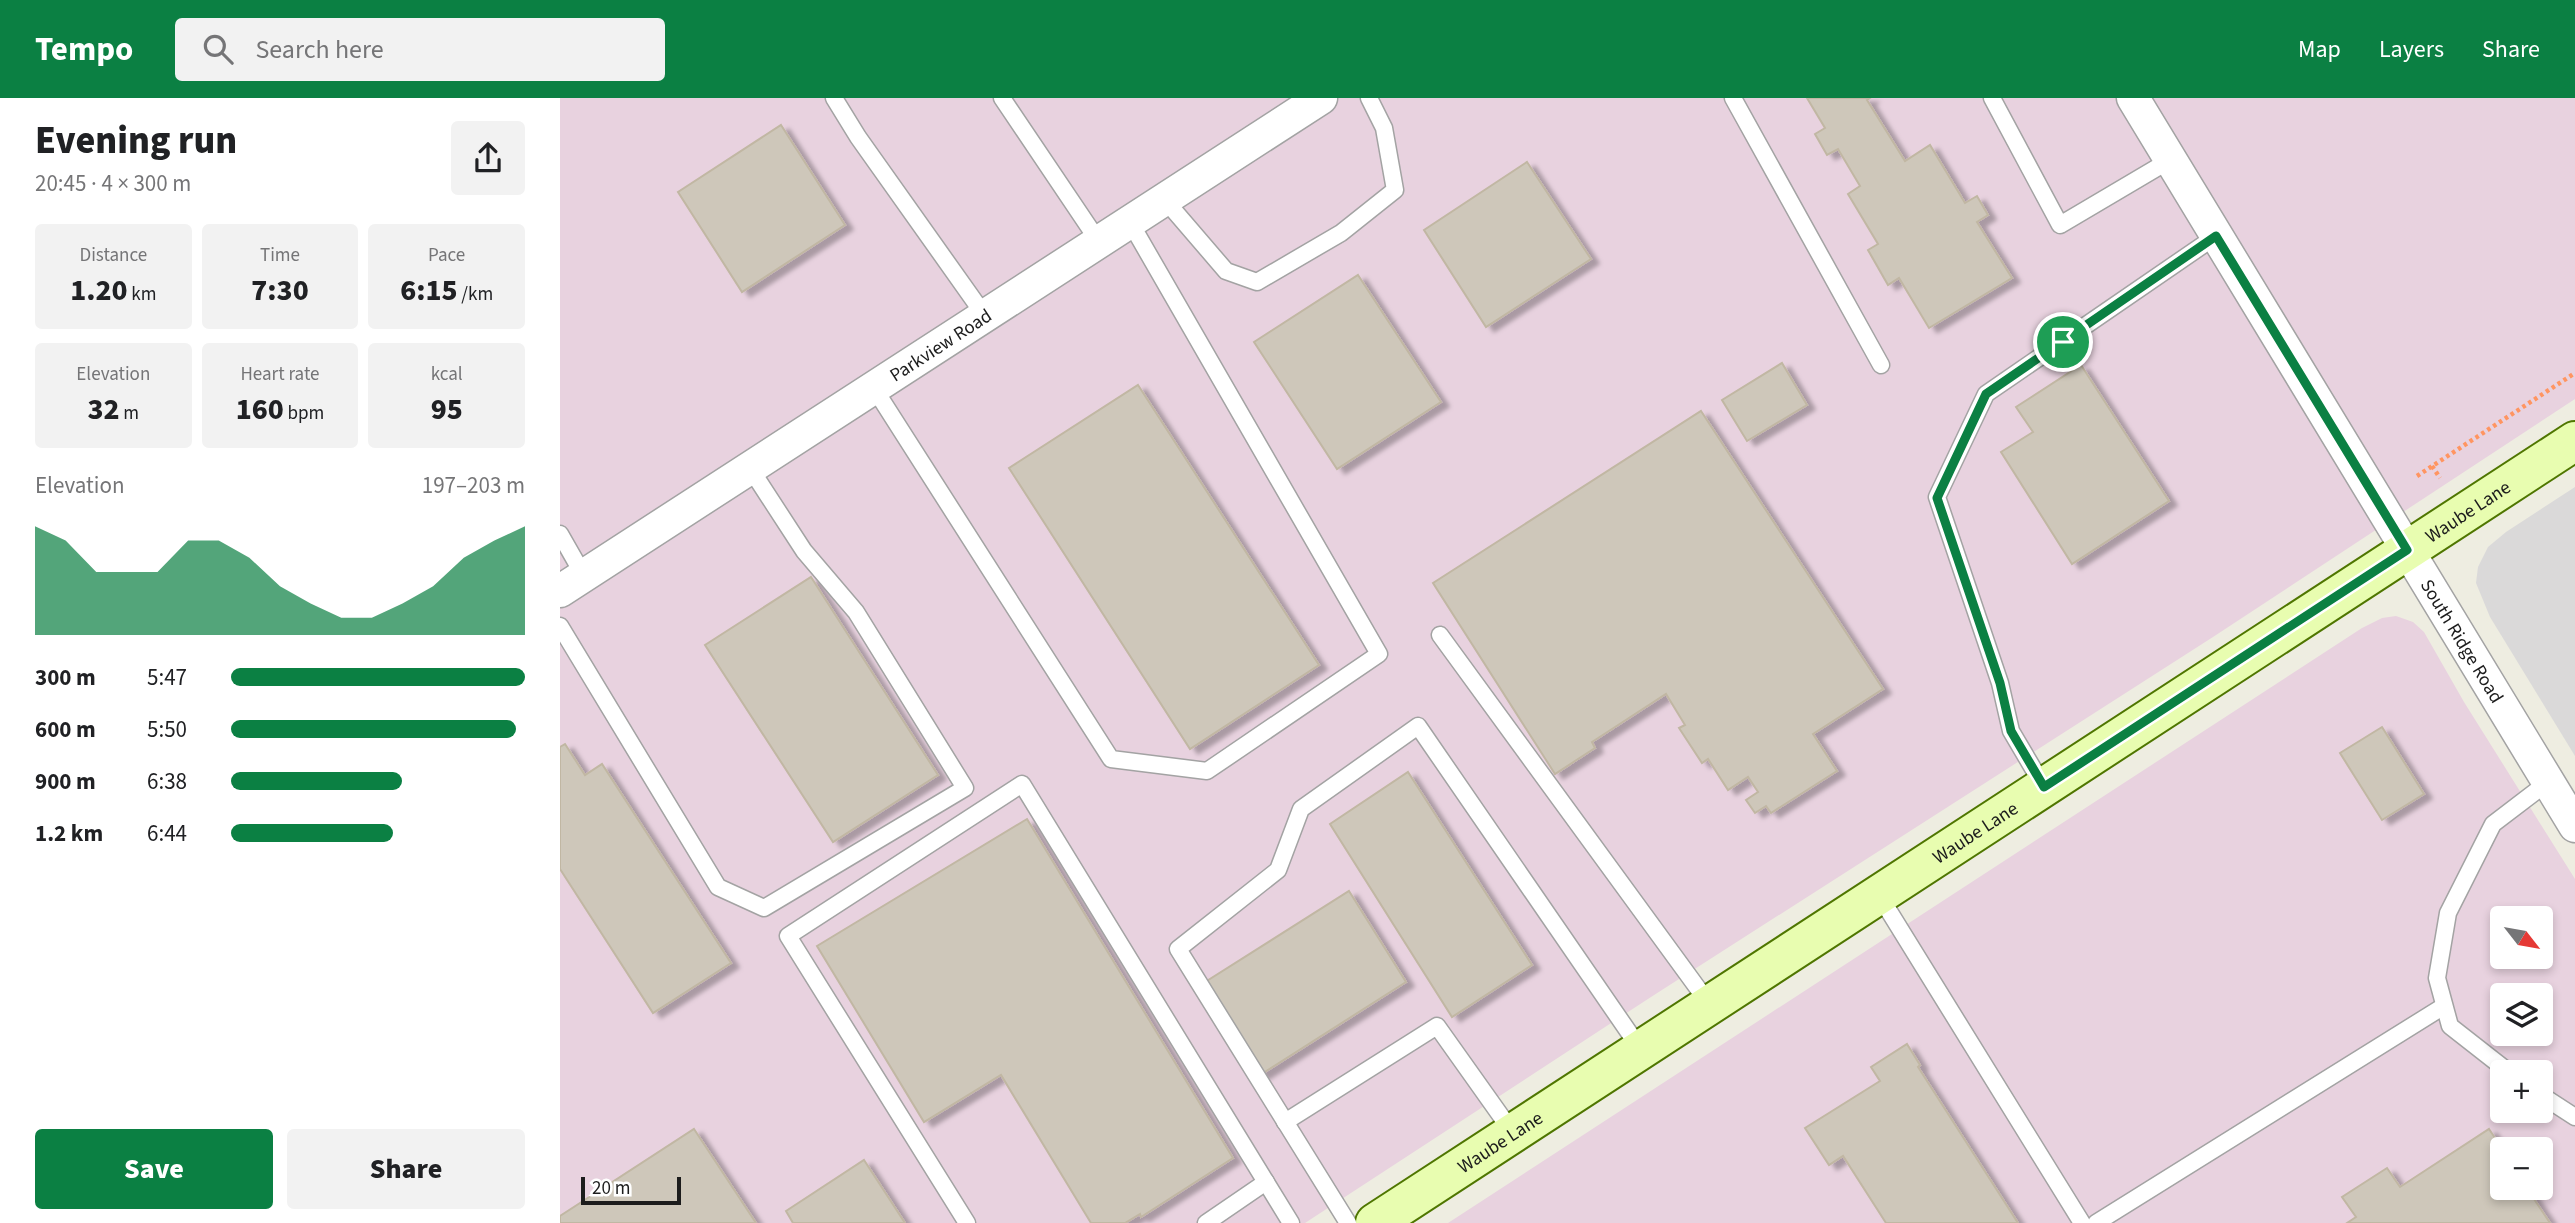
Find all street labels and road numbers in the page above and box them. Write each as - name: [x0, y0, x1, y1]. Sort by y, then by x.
- street label: Parkview Road: [885, 303, 997, 389]
- street label: Waube Lane: [2420, 475, 2516, 550]
- street label: South Ridge Road: [2413, 574, 2509, 709]
- street label: Waube Lane: [1928, 796, 2024, 871]
- street label: Waube Lane: [1453, 1105, 1549, 1181]

